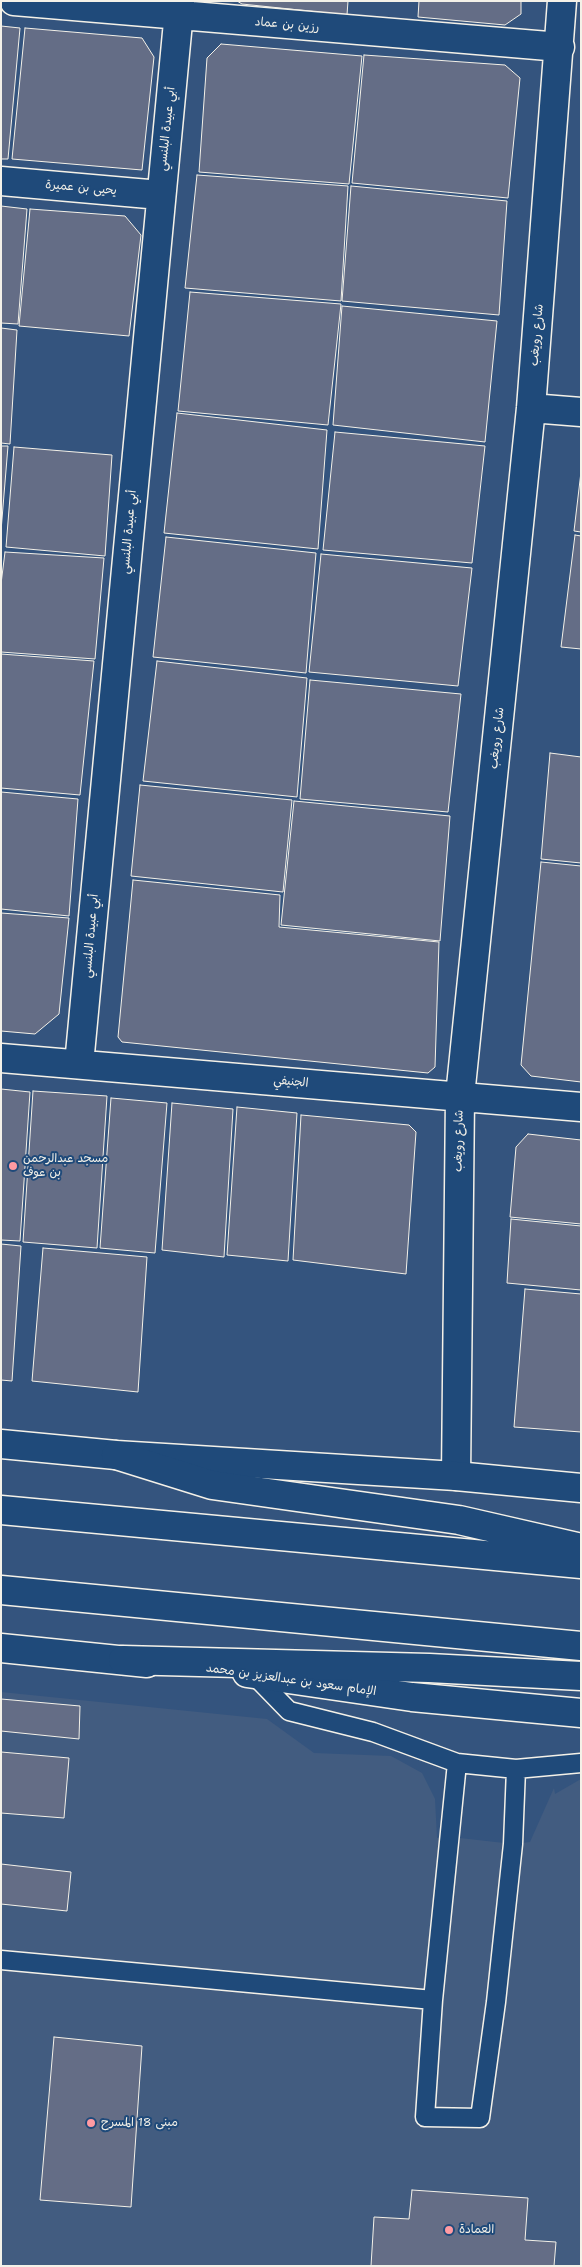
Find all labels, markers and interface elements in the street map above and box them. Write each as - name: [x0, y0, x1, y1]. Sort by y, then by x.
- street label: رزين بن عماد: [254, 15, 320, 35]
- street label: أبي عبيدة البلنسي: [155, 86, 179, 172]
- street label: يحيى بن عميرة: [45, 178, 117, 198]
- street label: شارع رويغب: [527, 303, 547, 367]
- street label: أبي عبيدة البلنسي: [118, 489, 140, 575]
- street label: شارع رويغب: [487, 706, 507, 770]
- street label: أبي عبيدة البلنسي: [80, 893, 102, 979]
- street label: الجنيفي: [273, 1073, 309, 1091]
- street label: شارع رويغب: [451, 1110, 467, 1172]
- place label: مسجد عبدالرحمن بن عوف: [23, 1152, 108, 1180]
- marker: مسجد عبدالرحمن بن عوف: [7, 1160, 19, 1172]
- street label: الإمام سعود بن عبدالعزيز بن محمد: [205, 1661, 377, 1699]
- place label: مبنى 18 المسرح: [101, 2116, 178, 2130]
- marker: مبنى 18 المسرح: [85, 2117, 97, 2129]
- place label: العمادة: [459, 2223, 494, 2237]
- marker: العمادة: [443, 2224, 455, 2236]

